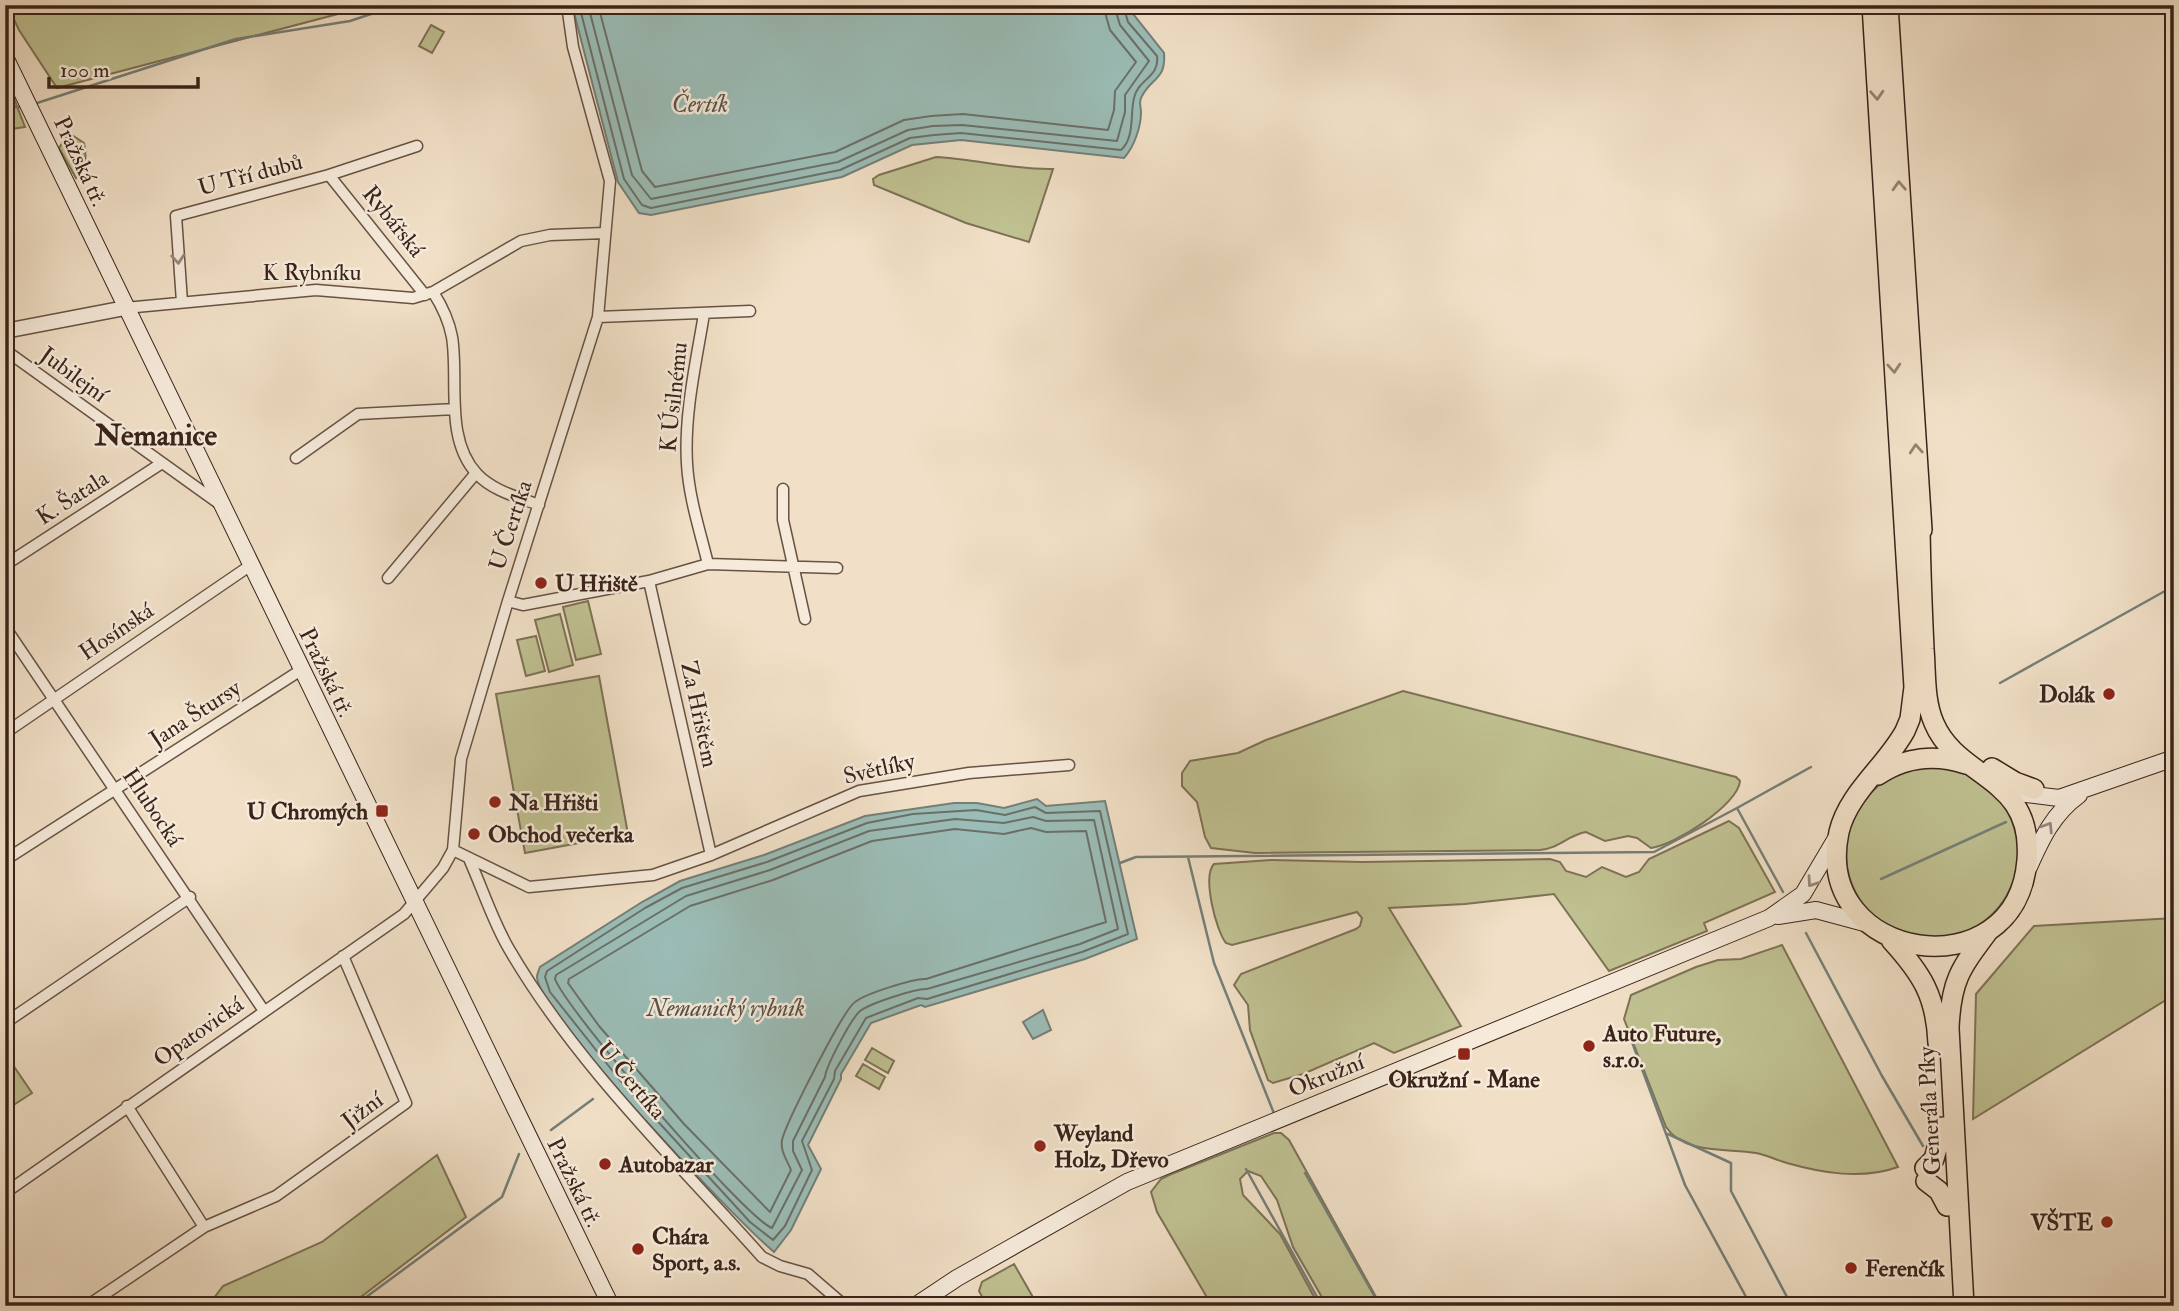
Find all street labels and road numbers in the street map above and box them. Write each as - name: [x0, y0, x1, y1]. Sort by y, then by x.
- street label: Pražská tř.: [47, 112, 114, 211]
- street label: U Tří dubů: [195, 147, 306, 202]
- street label: Rybářská: [356, 180, 431, 263]
- street label: K Rybníku: [263, 258, 362, 287]
- street label: Jubilejní: [33, 340, 115, 410]
- street label: K Úsilnému: [653, 340, 694, 454]
- street label: K. Šatala: [31, 463, 114, 531]
- street label: U Čertíka: [482, 476, 539, 574]
- street label: Hosínská: [74, 596, 160, 667]
- street label: Pražská tř.: [293, 623, 361, 722]
- street label: Za Hřištěm: [674, 658, 725, 770]
- street label: Jana Štursy: [143, 673, 247, 754]
- street label: Světlíky: [841, 746, 919, 791]
- street label: Hlubocká: [116, 763, 190, 852]
- street label: Opatovická: [148, 990, 250, 1074]
- street label: U Čertíka: [591, 1035, 673, 1126]
- street label: Generála Píky: [1912, 1045, 1947, 1176]
- street label: Okružní: [1284, 1046, 1370, 1104]
- street label: Jižní: [335, 1084, 390, 1136]
- street label: Pražská tř.: [541, 1133, 609, 1232]

